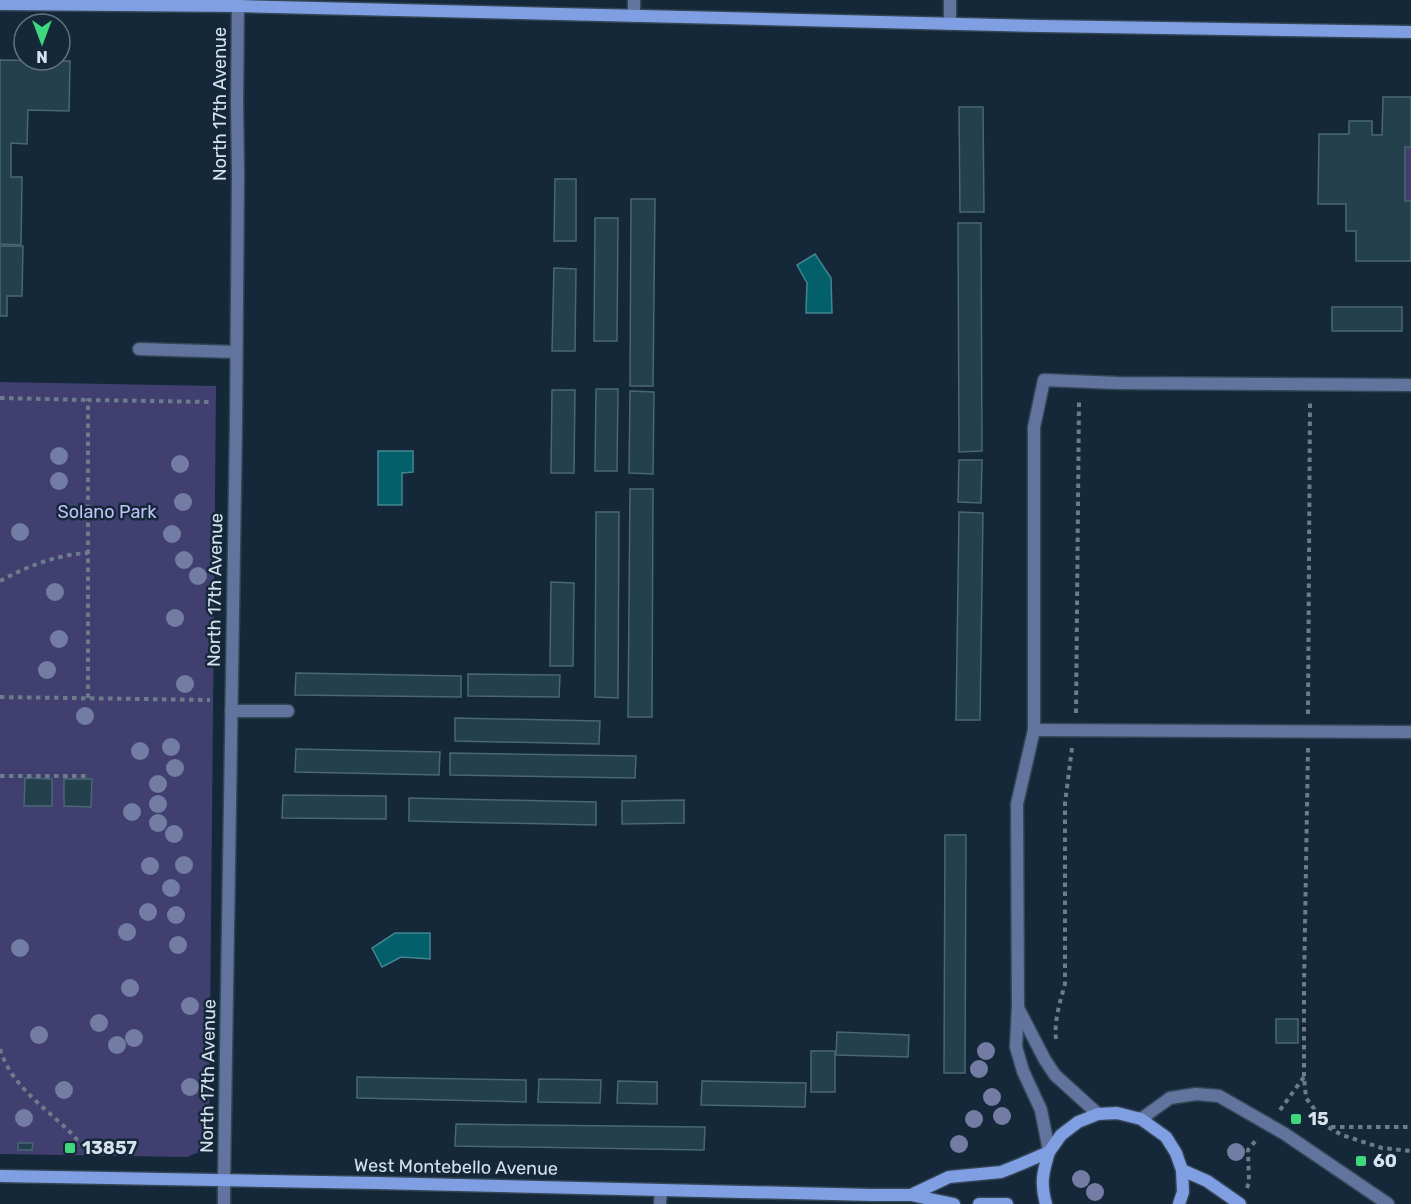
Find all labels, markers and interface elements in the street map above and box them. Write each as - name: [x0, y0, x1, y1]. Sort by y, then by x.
- north arrow: [12, 12, 72, 72]
- street label: North 17th Avenue: [209, 27, 231, 181]
- text: N: [36, 47, 48, 66]
- park label: Solano Park: [58, 501, 157, 523]
- street label: North 17th Avenue: [203, 513, 227, 667]
- street label: North 17th Avenue: [196, 999, 220, 1153]
- place label: 15: [1308, 1108, 1329, 1130]
- marker: 15: [1289, 1112, 1303, 1126]
- place label: 13857: [82, 1137, 137, 1159]
- marker: 13857: [63, 1141, 77, 1155]
- place label: 60: [1373, 1150, 1397, 1172]
- street label: West Montebello Avenue: [354, 1154, 558, 1180]
- marker: 60: [1354, 1154, 1368, 1168]

